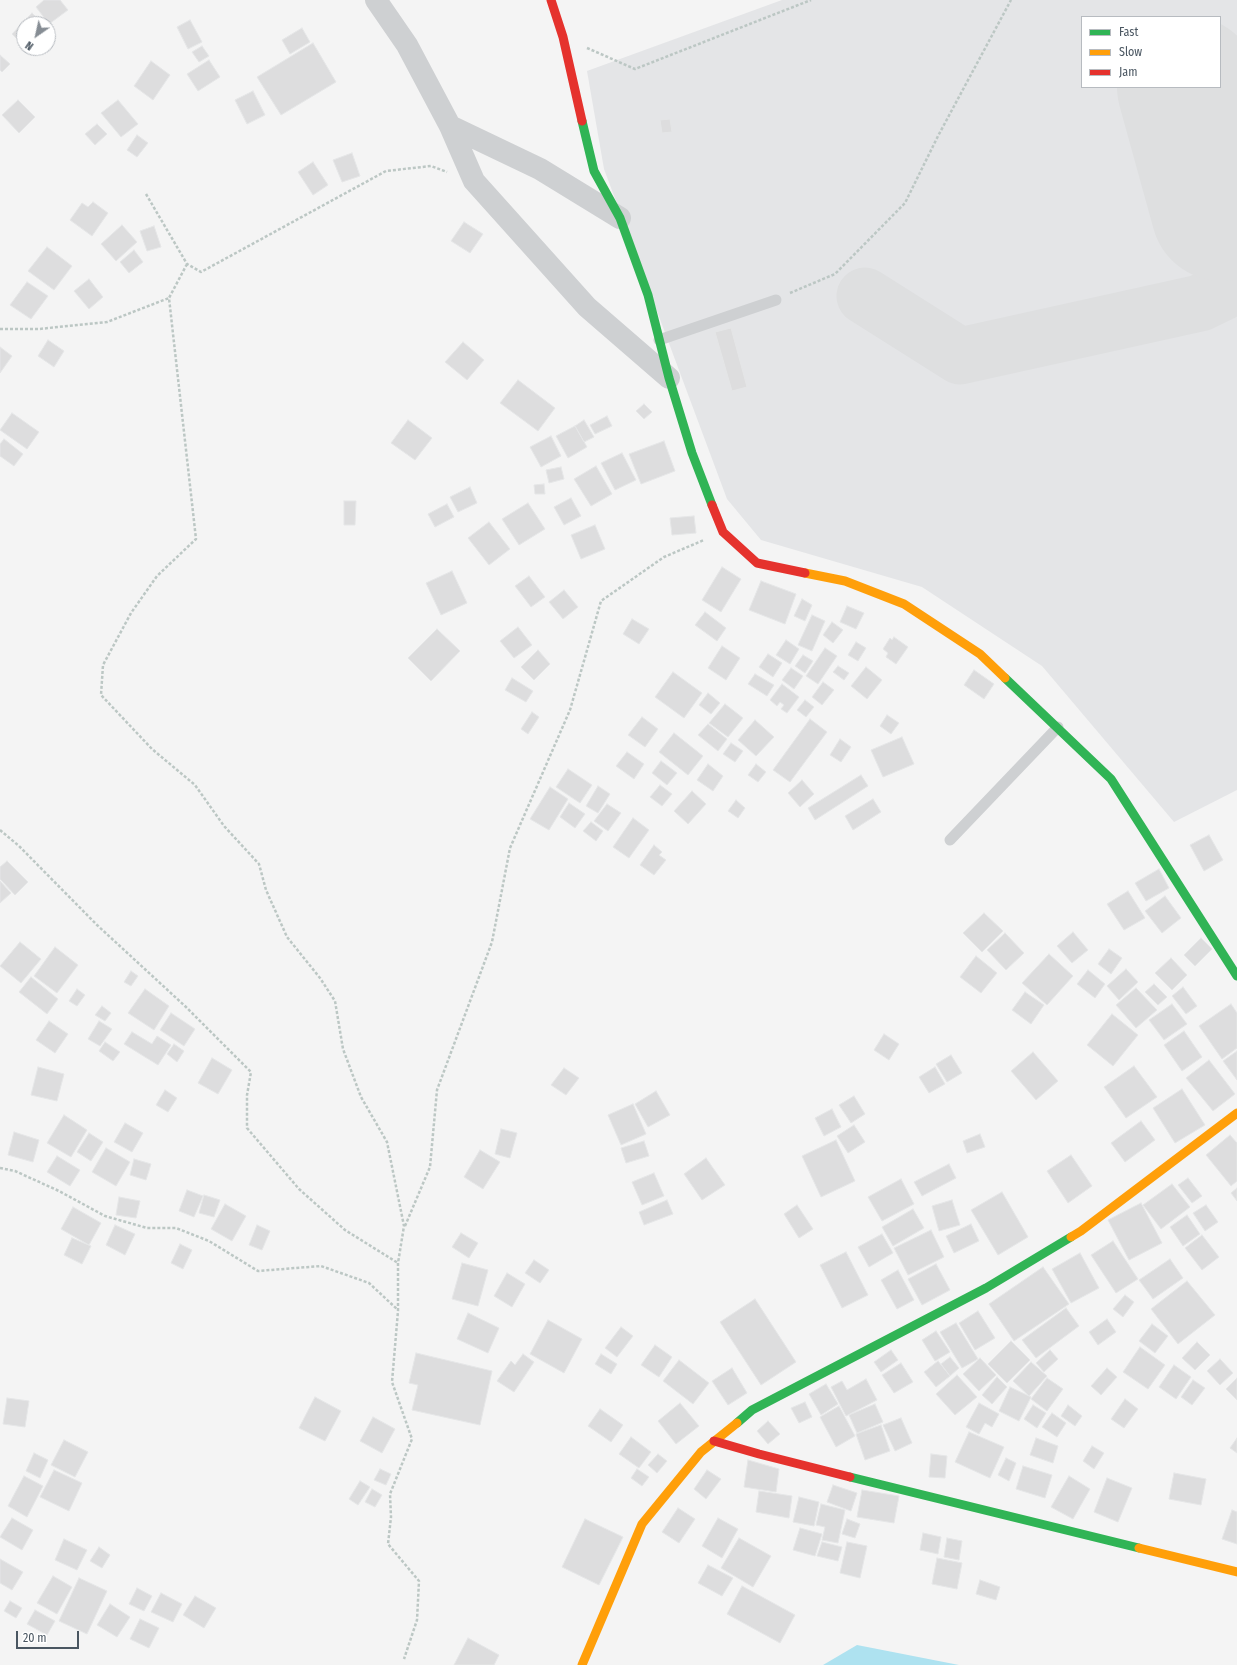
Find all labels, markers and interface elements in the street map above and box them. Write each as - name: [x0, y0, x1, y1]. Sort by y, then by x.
- north arrow: [16, 16, 56, 56]
- legend: [1081, 16, 1221, 88]
- text: Fast: [1119, 25, 1138, 39]
- text: N: [23, 38, 36, 53]
- text: Slow: [1119, 45, 1142, 59]
- text: Jam: [1119, 65, 1137, 79]
- scale bar: [18, 1623, 81, 1649]
- text: 20 m: [23, 1631, 47, 1645]

